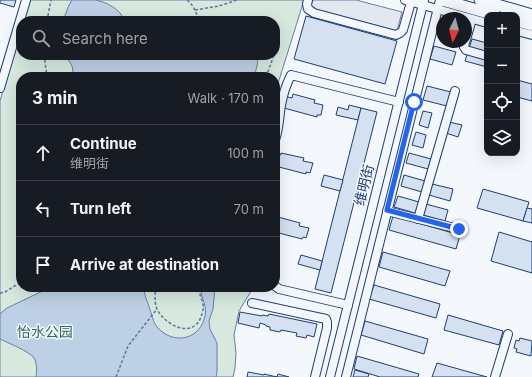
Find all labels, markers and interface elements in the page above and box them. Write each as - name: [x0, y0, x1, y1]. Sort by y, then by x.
- north arrow: [436, 12, 472, 48]
- map controls: [484, 12, 520, 156]
- button: +: [484, 12, 520, 48]
- search box: [16, 16, 280, 60]
- icon: search: [30, 27, 52, 49]
- text: Search here: [62, 29, 148, 48]
- button: −: [484, 48, 520, 84]
- button: locate: [484, 84, 520, 120]
- text: 3 min: [32, 88, 78, 108]
- text: Walk · 170 m: [188, 90, 264, 106]
- route start: [405, 93, 423, 111]
- button: layers: [484, 120, 520, 156]
- text: Continue: [70, 134, 137, 153]
- icon: ahead: [32, 142, 54, 164]
- text: 100 m: [227, 145, 264, 161]
- text: 维明街: [70, 155, 109, 171]
- street label: 维明街: [350, 162, 377, 207]
- icon: left: [32, 198, 54, 220]
- text: Turn left: [70, 199, 131, 218]
- text: 70 m: [234, 201, 264, 217]
- route end: [450, 220, 468, 238]
- icon: arrive: [32, 254, 54, 276]
- text: Arrive at destination: [70, 255, 219, 274]
- park label: 怡水公园: [17, 323, 73, 340]

